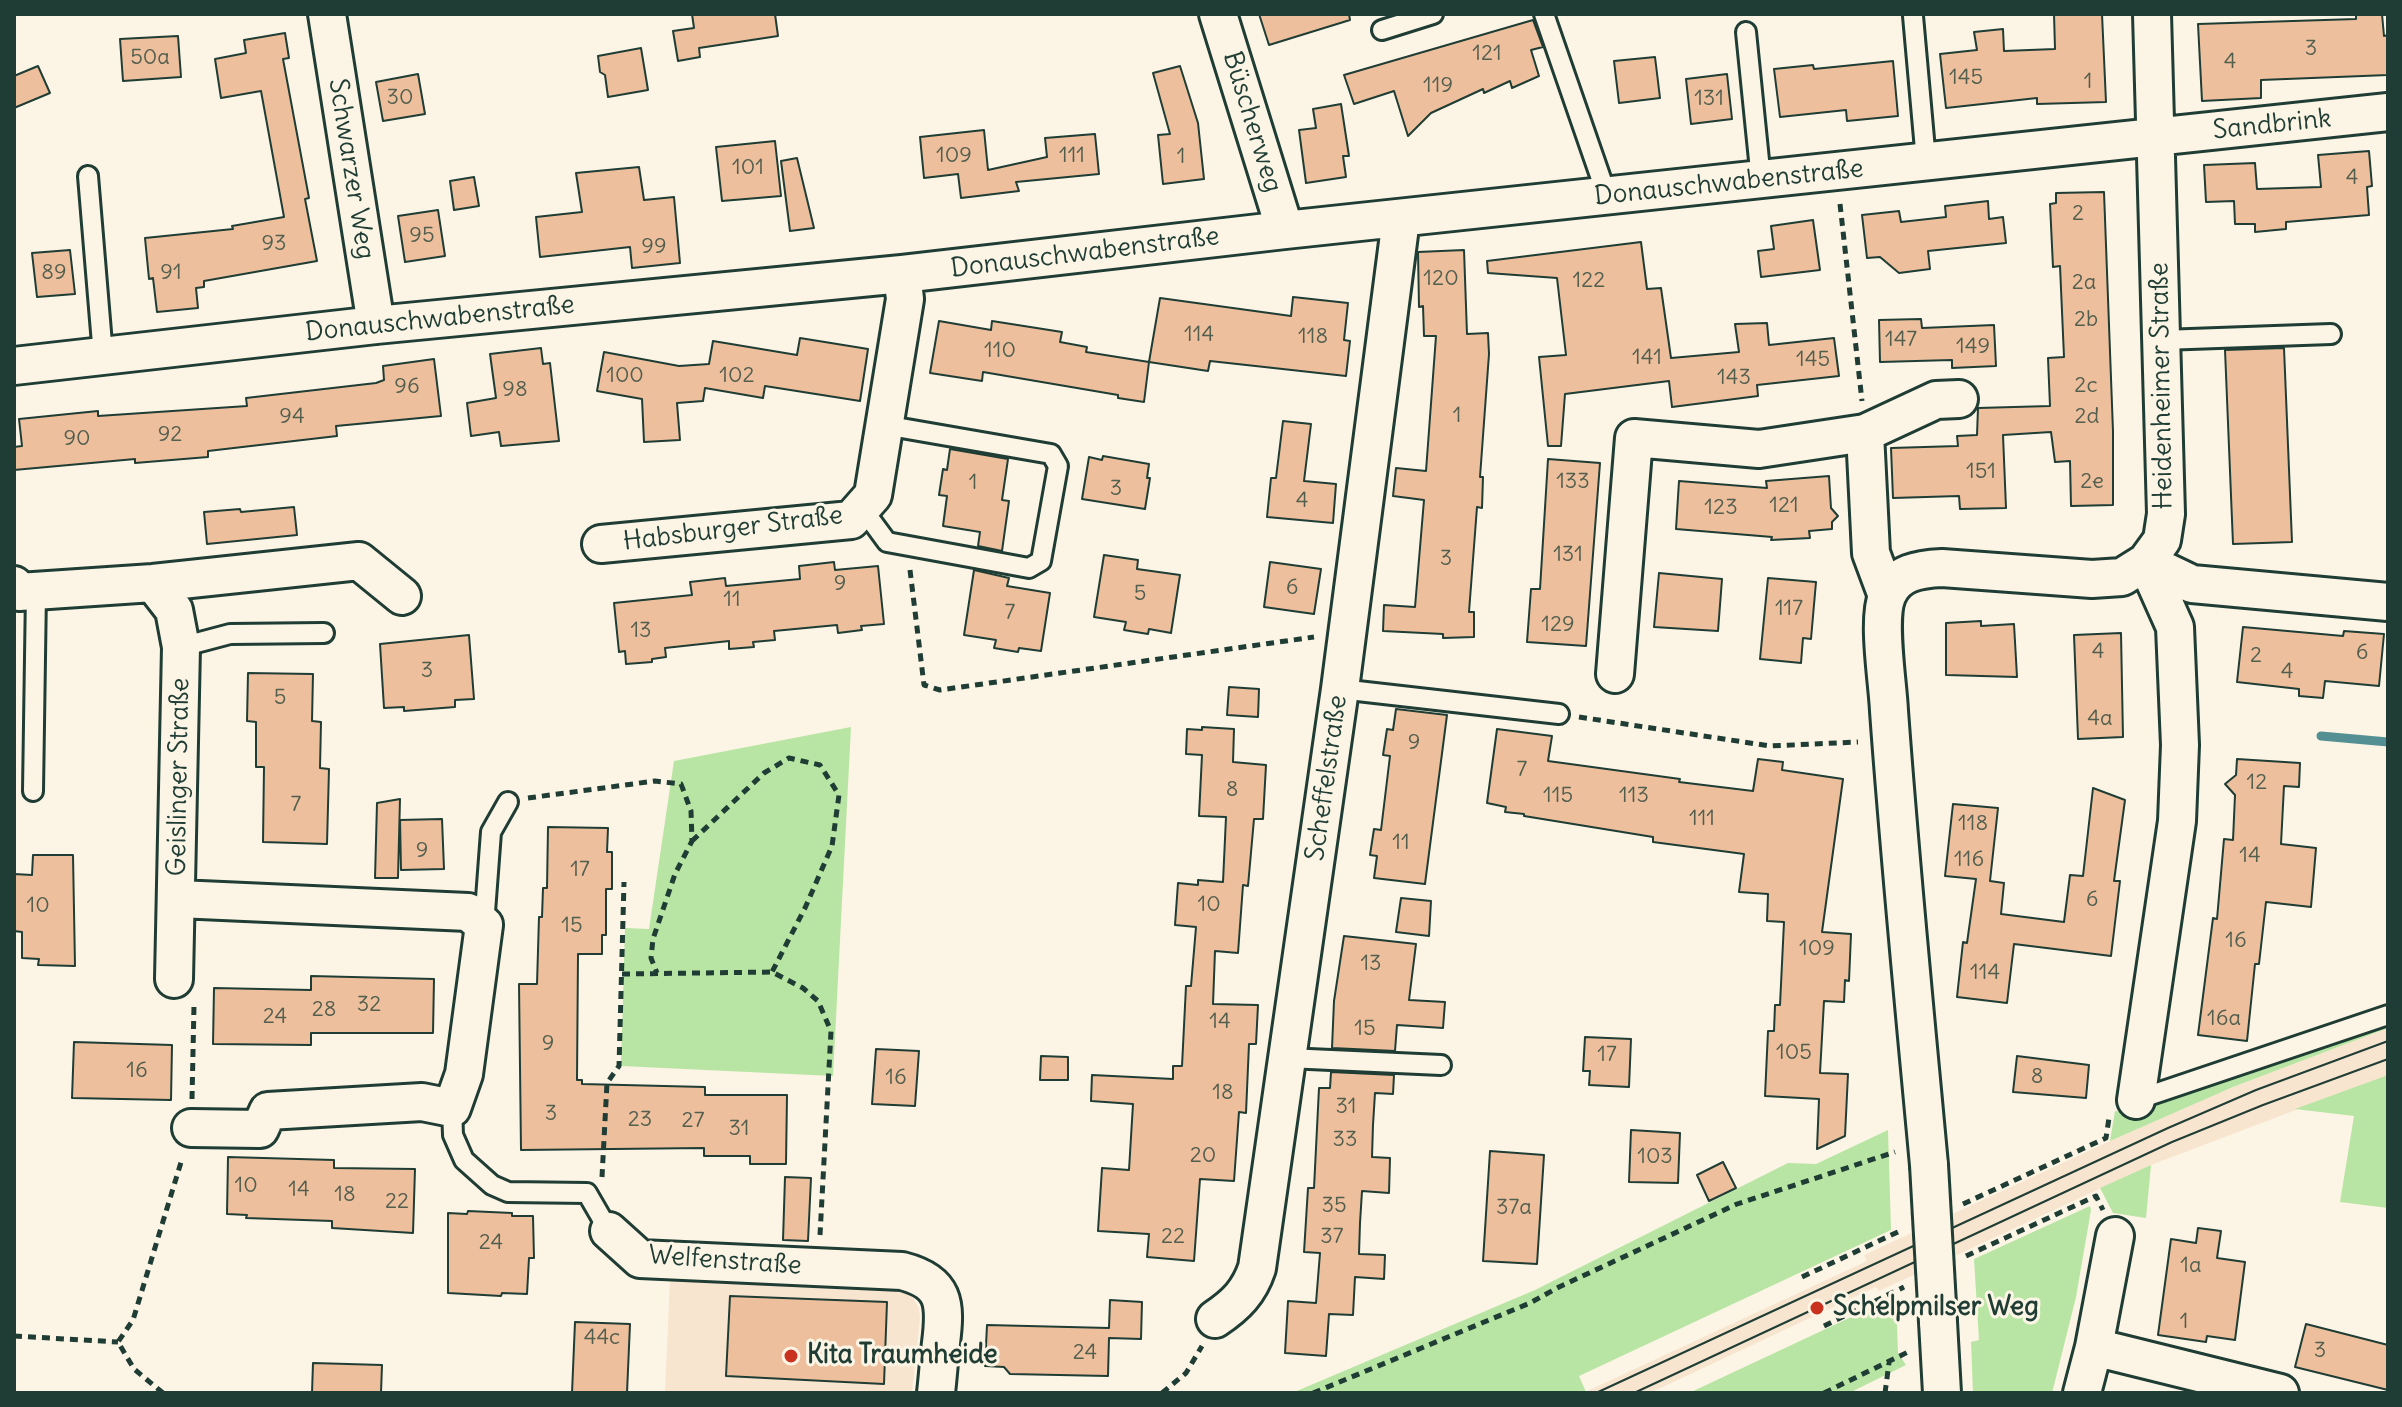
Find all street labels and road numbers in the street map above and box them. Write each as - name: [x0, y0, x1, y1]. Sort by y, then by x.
- street label: Büscherweg: [1216, 48, 1288, 196]
- street label: Schwarzer Weg: [321, 77, 381, 261]
- street label: Sandbrink: [2211, 103, 2333, 147]
- street label: Donauschwabenstraße: [1593, 153, 1865, 213]
- street label: Donauschwabenstraße: [949, 221, 1221, 285]
- street label: Heidenheimer Straße: [2144, 262, 2180, 510]
- street label: Donauschwabenstraße: [304, 289, 576, 349]
- street label: Habsburger Straße: [621, 500, 845, 558]
- street label: Geislinger Straße: [162, 677, 196, 877]
- street label: Scheffelstraße: [1300, 693, 1354, 863]
- street label: Welfenstraße: [647, 1240, 803, 1282]

